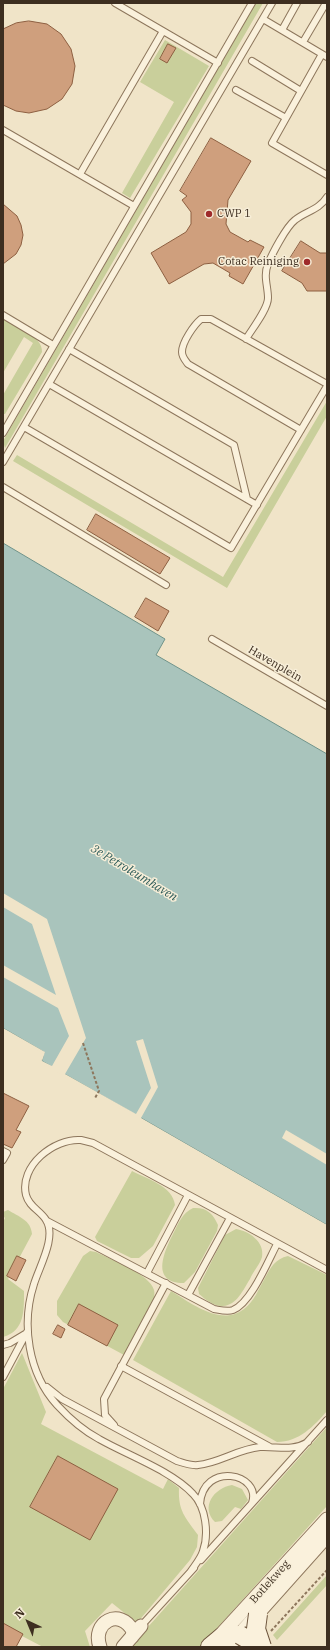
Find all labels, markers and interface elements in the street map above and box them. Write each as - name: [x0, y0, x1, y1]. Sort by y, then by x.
- place label: CWP 1: [217, 207, 251, 221]
- marker: CWP 1: [204, 209, 214, 219]
- place label: Cotac Reiniging: [218, 255, 299, 269]
- marker: Cotac Reiniging: [302, 257, 312, 267]
- street label: Havenplein: [246, 643, 304, 685]
- water label: 3e Petroleumhaven: [88, 842, 180, 904]
- street label: Botlekweg: [247, 1558, 293, 1606]
- north arrow: [8, 1602, 48, 1642]
- text: N: [12, 1605, 28, 1621]

